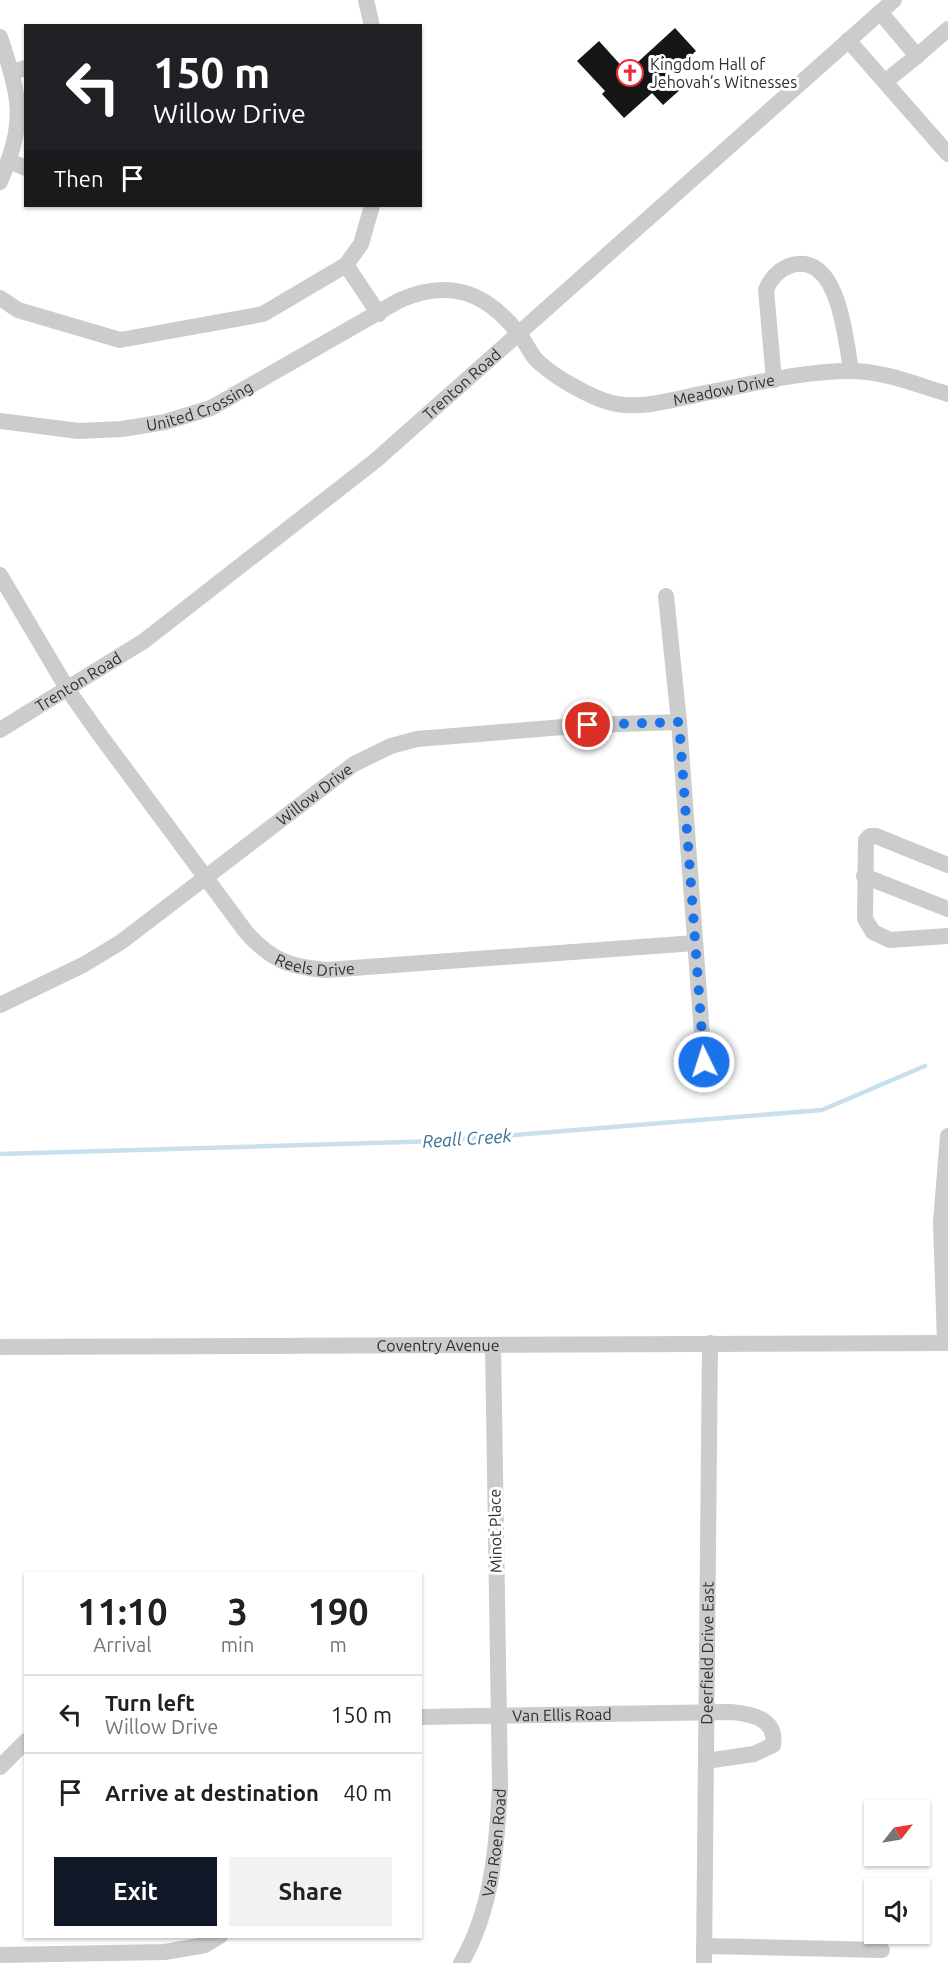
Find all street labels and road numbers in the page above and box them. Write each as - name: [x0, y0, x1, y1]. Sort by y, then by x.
- street label: Trenton Road: [419, 345, 504, 423]
- street label: Meadow Drive: [671, 370, 776, 409]
- street label: United Crossing: [145, 377, 256, 434]
- street label: Trenton Road: [32, 648, 125, 715]
- street label: Willow Drive: [273, 760, 356, 829]
- street label: Reels Drive: [272, 950, 355, 979]
- street label: Coventry Avenue: [376, 1336, 500, 1354]
- street label: Minot Place: [485, 1489, 505, 1573]
- street label: Deerfield Drive East: [697, 1581, 717, 1725]
- street label: Van Ellis Road: [512, 1705, 612, 1725]
- street label: Van Roen Road: [478, 1788, 509, 1899]

